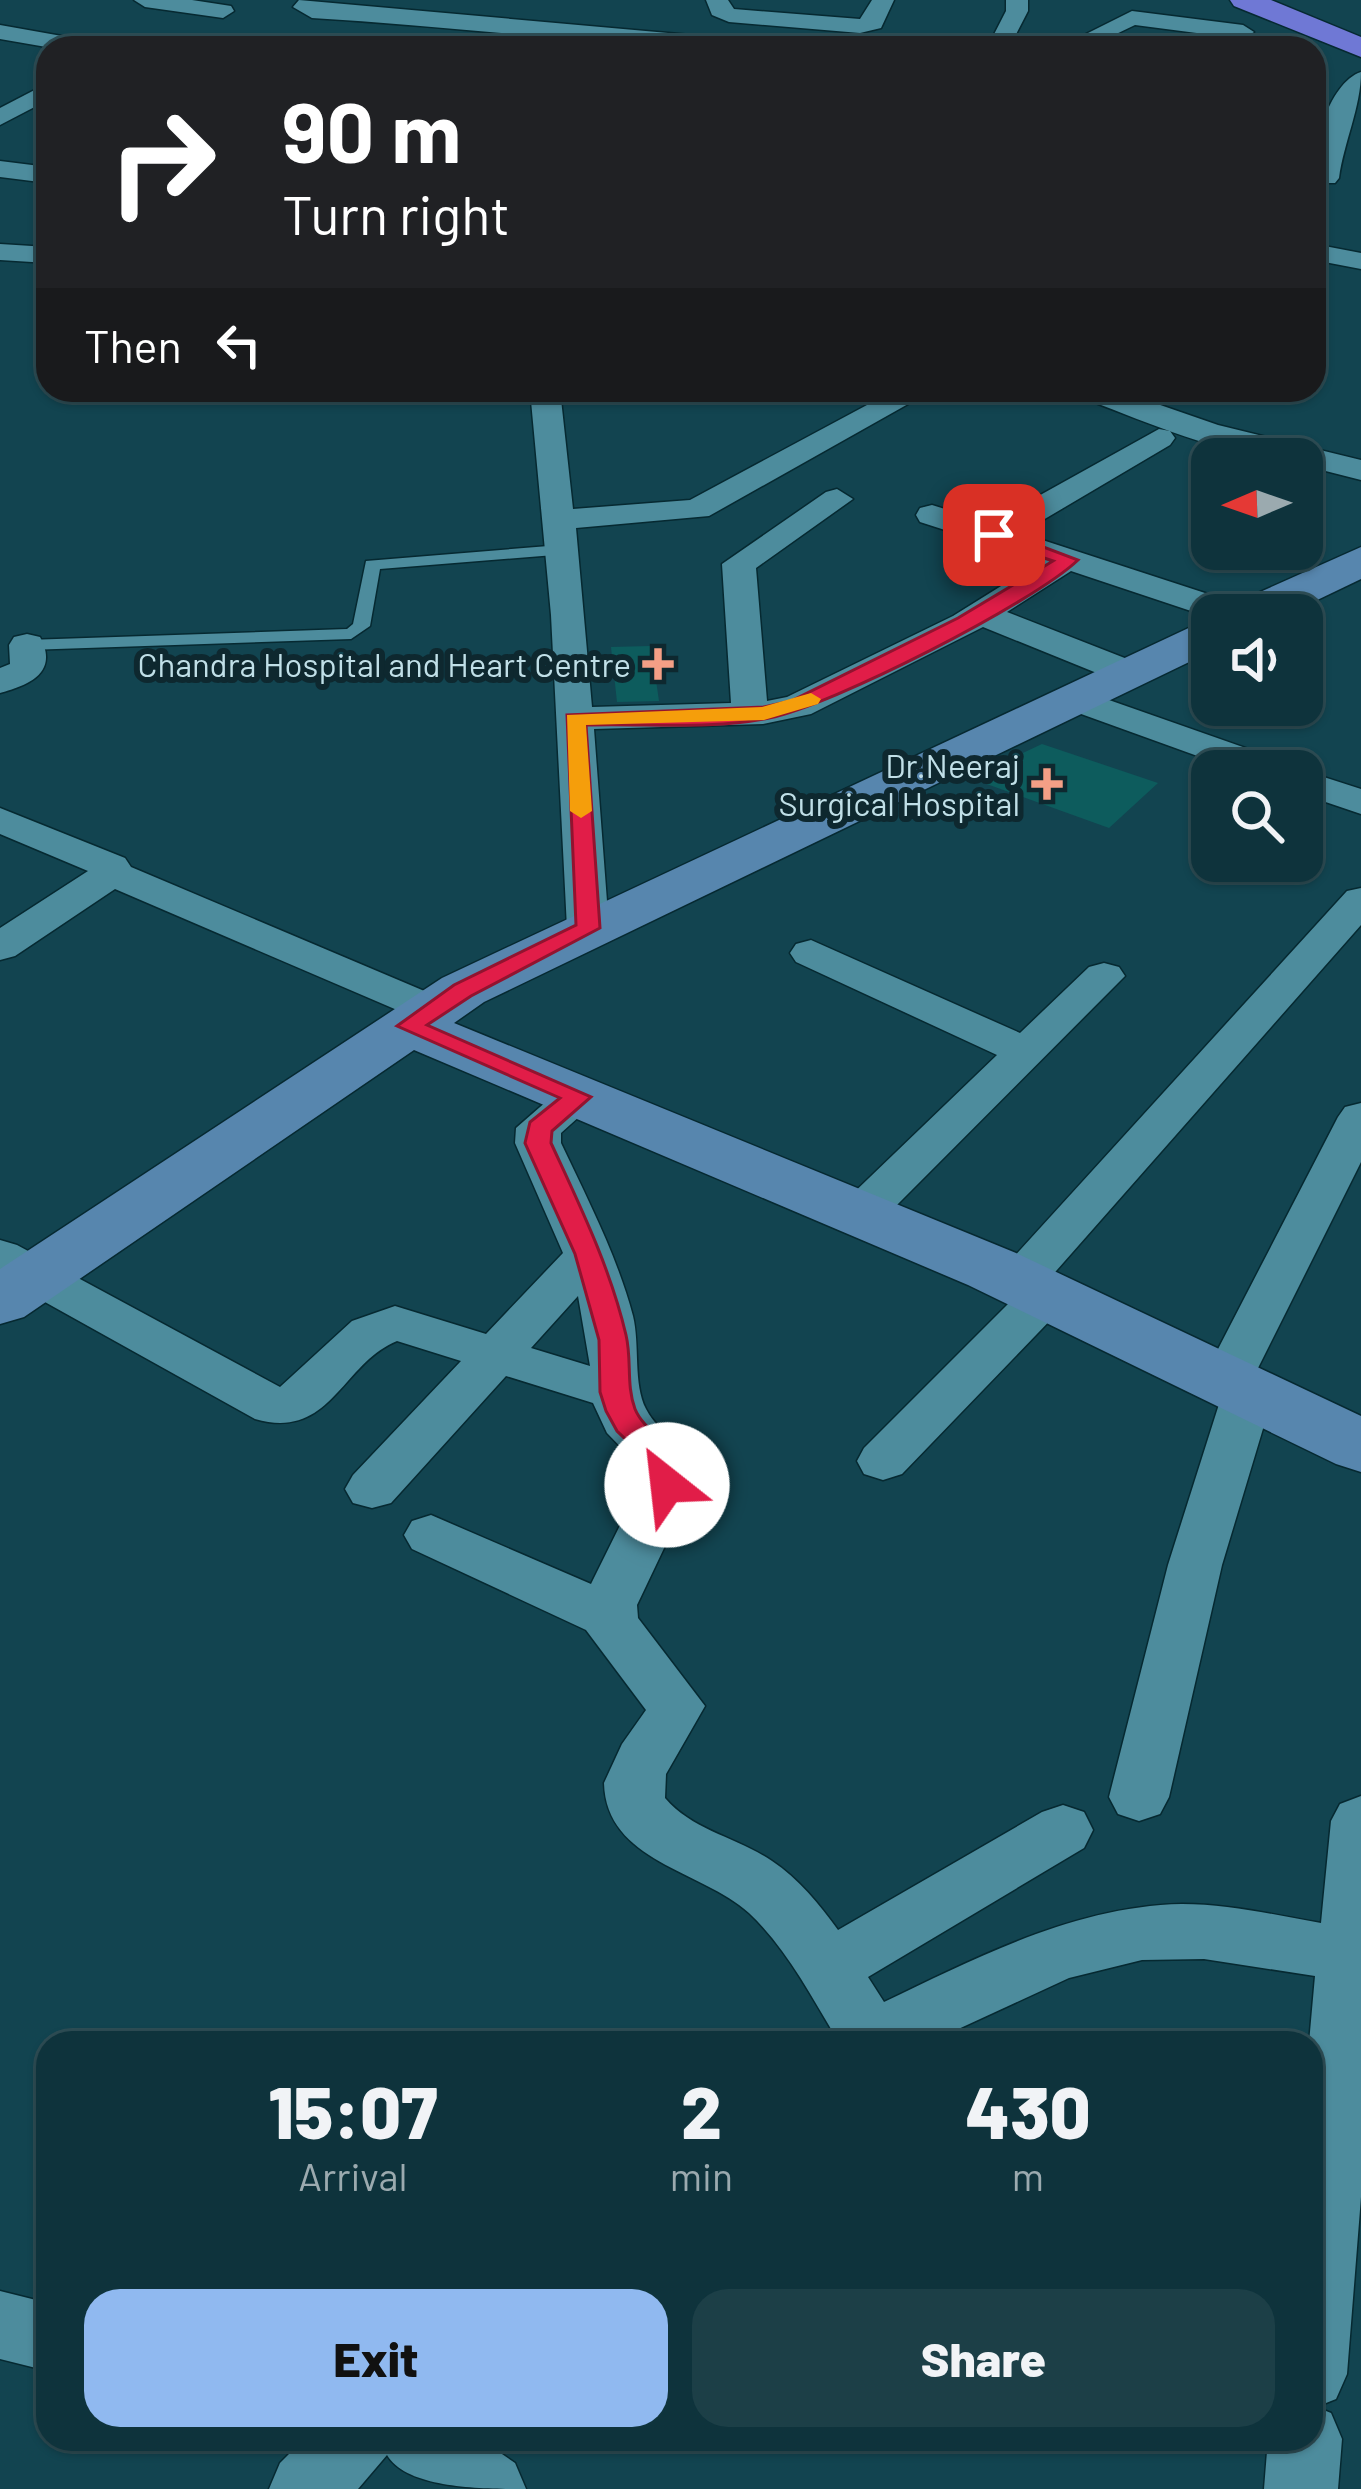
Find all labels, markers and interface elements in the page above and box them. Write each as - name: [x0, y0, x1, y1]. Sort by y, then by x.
- text: 90 m: [282, 79, 461, 180]
- icon: right: [84, 84, 240, 240]
- text: Turn right: [282, 181, 510, 246]
- icon: left: [206, 312, 272, 378]
- text: Then: [84, 318, 182, 372]
- north arrow: [1191, 438, 1323, 570]
- map controls: [1191, 438, 1323, 882]
- pin: [943, 484, 1045, 586]
- icon: arrive: [961, 502, 1027, 568]
- button: sound: [1191, 594, 1323, 726]
- place label: Chandra Hospital and Heart Centre: [137, 644, 631, 684]
- marker: Chandra Hospital and Heart Centre: [642, 648, 674, 680]
- place label: Dr.Neeraj Surgical Hospital: [779, 745, 1020, 823]
- button: search: [1191, 750, 1323, 882]
- marker: Dr.Neeraj Surgical Hospital: [1031, 768, 1063, 800]
- position arrow: [604, 1422, 730, 1548]
- text: 15:07: [268, 2067, 437, 2153]
- text: 2: [681, 2067, 722, 2153]
- text: 430: [965, 2067, 1091, 2153]
- text: Arrival: [298, 2152, 407, 2199]
- text: min: [670, 2152, 733, 2199]
- text: m: [1012, 2152, 1044, 2199]
- button: Exit: [84, 2289, 668, 2427]
- button: Share: [692, 2289, 1275, 2427]

